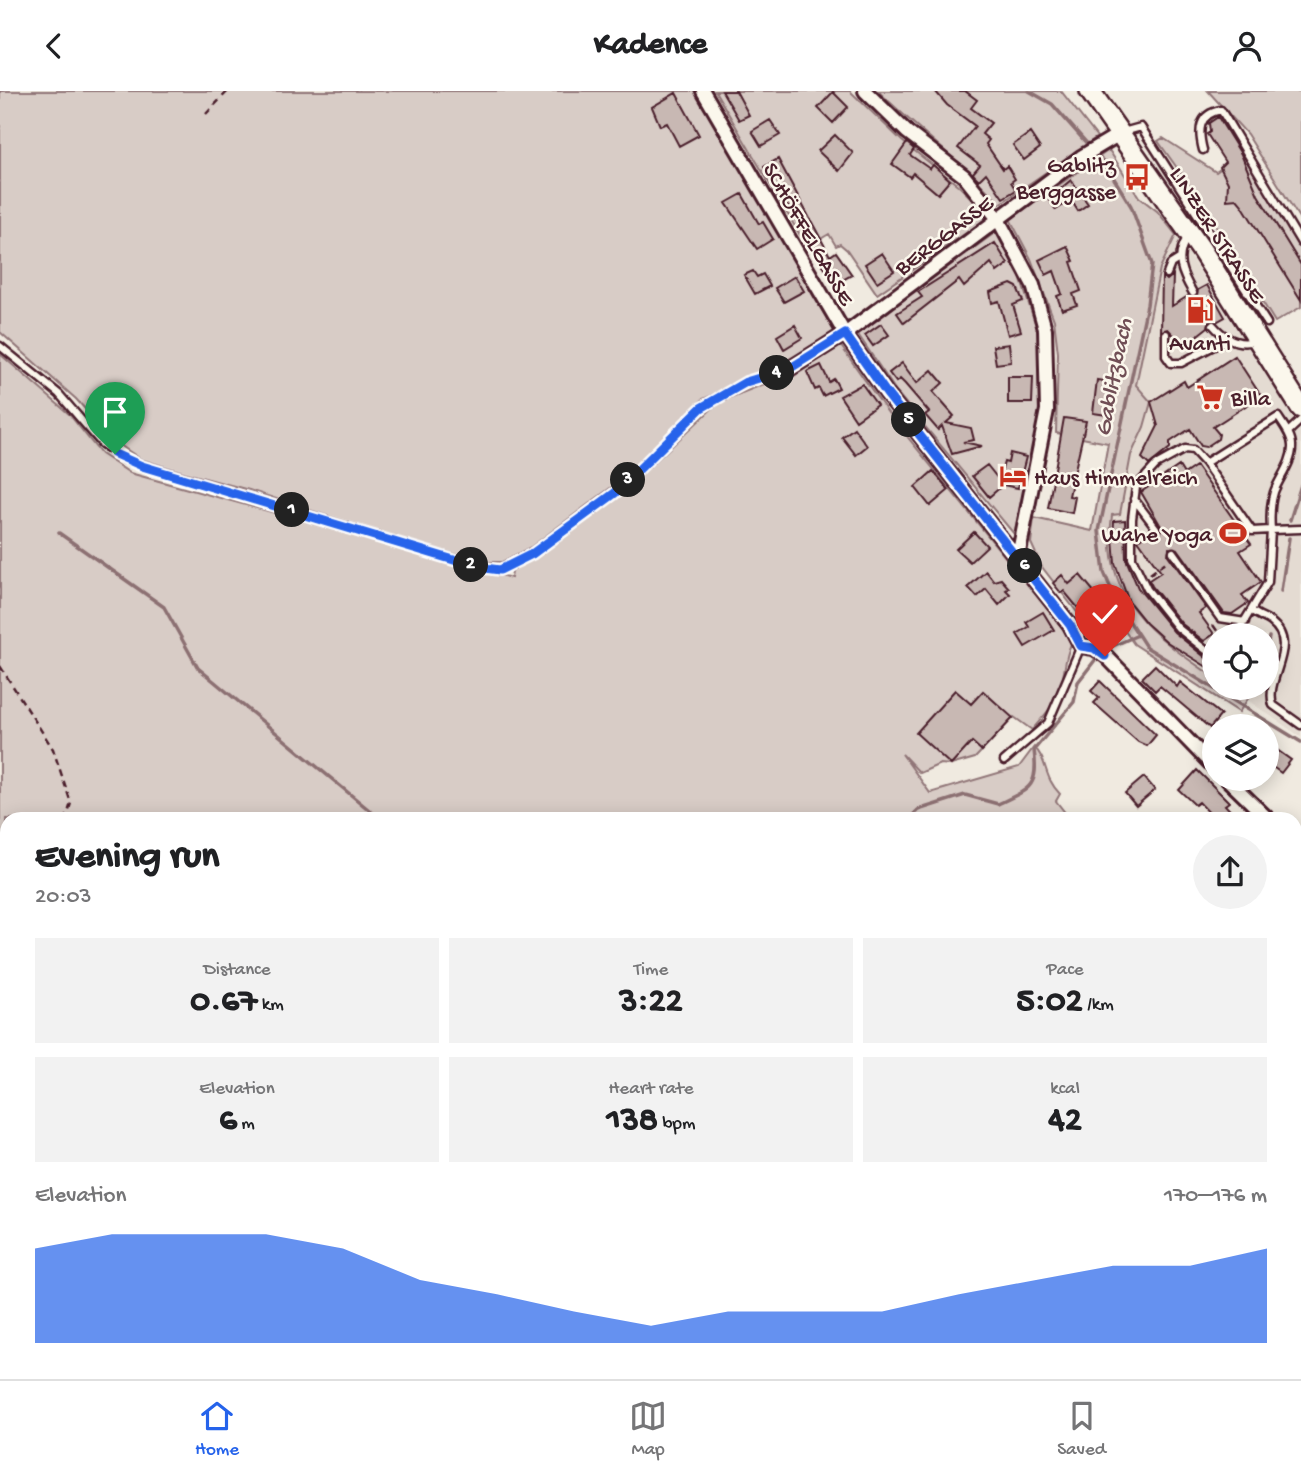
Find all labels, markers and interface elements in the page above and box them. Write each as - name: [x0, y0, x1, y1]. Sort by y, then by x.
- icon: back: [35, 27, 73, 65]
- text: Kadence: [594, 27, 707, 65]
- icon: person: [1228, 27, 1266, 65]
- place label: Gablitz Berggasse: [1015, 154, 1117, 207]
- street label: SCHÖFFELGASSE: [755, 159, 860, 312]
- bus stop icon: Gablitz Berggasse: [1122, 162, 1152, 192]
- street label: LINZER STRASSE: [1162, 163, 1271, 310]
- street label: BERGGASSE: [890, 190, 1001, 283]
- fuel station icon: Avanti: [1185, 295, 1215, 325]
- water label: Gablitzbach: [1090, 315, 1141, 439]
- place label: Avanti: [1169, 332, 1231, 359]
- pin: 4: [760, 355, 794, 391]
- text: 4: [772, 361, 781, 384]
- pin: [85, 382, 145, 454]
- supermarket icon: Billa: [1195, 382, 1225, 412]
- place label: Billa: [1230, 387, 1272, 414]
- icon: arrive: [96, 393, 134, 431]
- pin: 5: [892, 403, 926, 437]
- text: 5: [904, 408, 914, 431]
- hotel icon: Haus Himmelreich: [998, 461, 1028, 491]
- pin: 3: [610, 463, 646, 497]
- place label: Haus Himmelreich: [1034, 466, 1197, 493]
- text: 3: [623, 468, 632, 491]
- pin: 1: [274, 493, 310, 527]
- text: 1: [288, 498, 295, 521]
- sports icon: Wahe Yoga: [1218, 518, 1248, 548]
- place label: Wahe Yoga: [1102, 523, 1213, 550]
- pin: 2: [454, 547, 489, 582]
- pin: 6: [1007, 549, 1042, 583]
- text: 2: [466, 553, 475, 576]
- text: 6: [1020, 554, 1029, 577]
- pin: [1075, 584, 1135, 656]
- icon: check: [1086, 595, 1124, 633]
- map controls: [1202, 623, 1279, 791]
- button: locate: [1202, 623, 1279, 700]
- button: layers: [1202, 714, 1279, 791]
- button: share: [1193, 835, 1267, 909]
- text: Evening run: [35, 836, 219, 880]
- text: 20:03: [35, 884, 92, 911]
- text: Distance: [203, 959, 271, 982]
- text: Time: [634, 959, 668, 982]
- text: Pace: [1046, 959, 1084, 982]
- text: 0.67: [190, 982, 257, 1023]
- text: 3:22: [619, 982, 683, 1023]
- text: 5:02: [1016, 982, 1083, 1023]
- text: km: [257, 994, 284, 1017]
- text: /km: [1083, 994, 1114, 1017]
- text: Elevation: [199, 1078, 275, 1101]
- text: Heart rate: [608, 1078, 694, 1101]
- text: kcal: [1050, 1078, 1080, 1101]
- text: 6: [219, 1101, 237, 1142]
- text: 138: [607, 1101, 658, 1142]
- text: 42: [1048, 1101, 1082, 1142]
- text: m: [237, 1113, 255, 1136]
- text: bpm: [658, 1113, 695, 1136]
- text: Elevation: [35, 1183, 126, 1210]
- text: 170–176 m: [1164, 1183, 1267, 1210]
- tab: Home: [195, 1397, 239, 1462]
- tab: Map: [629, 1397, 667, 1462]
- tab: Saved: [1057, 1397, 1106, 1462]

